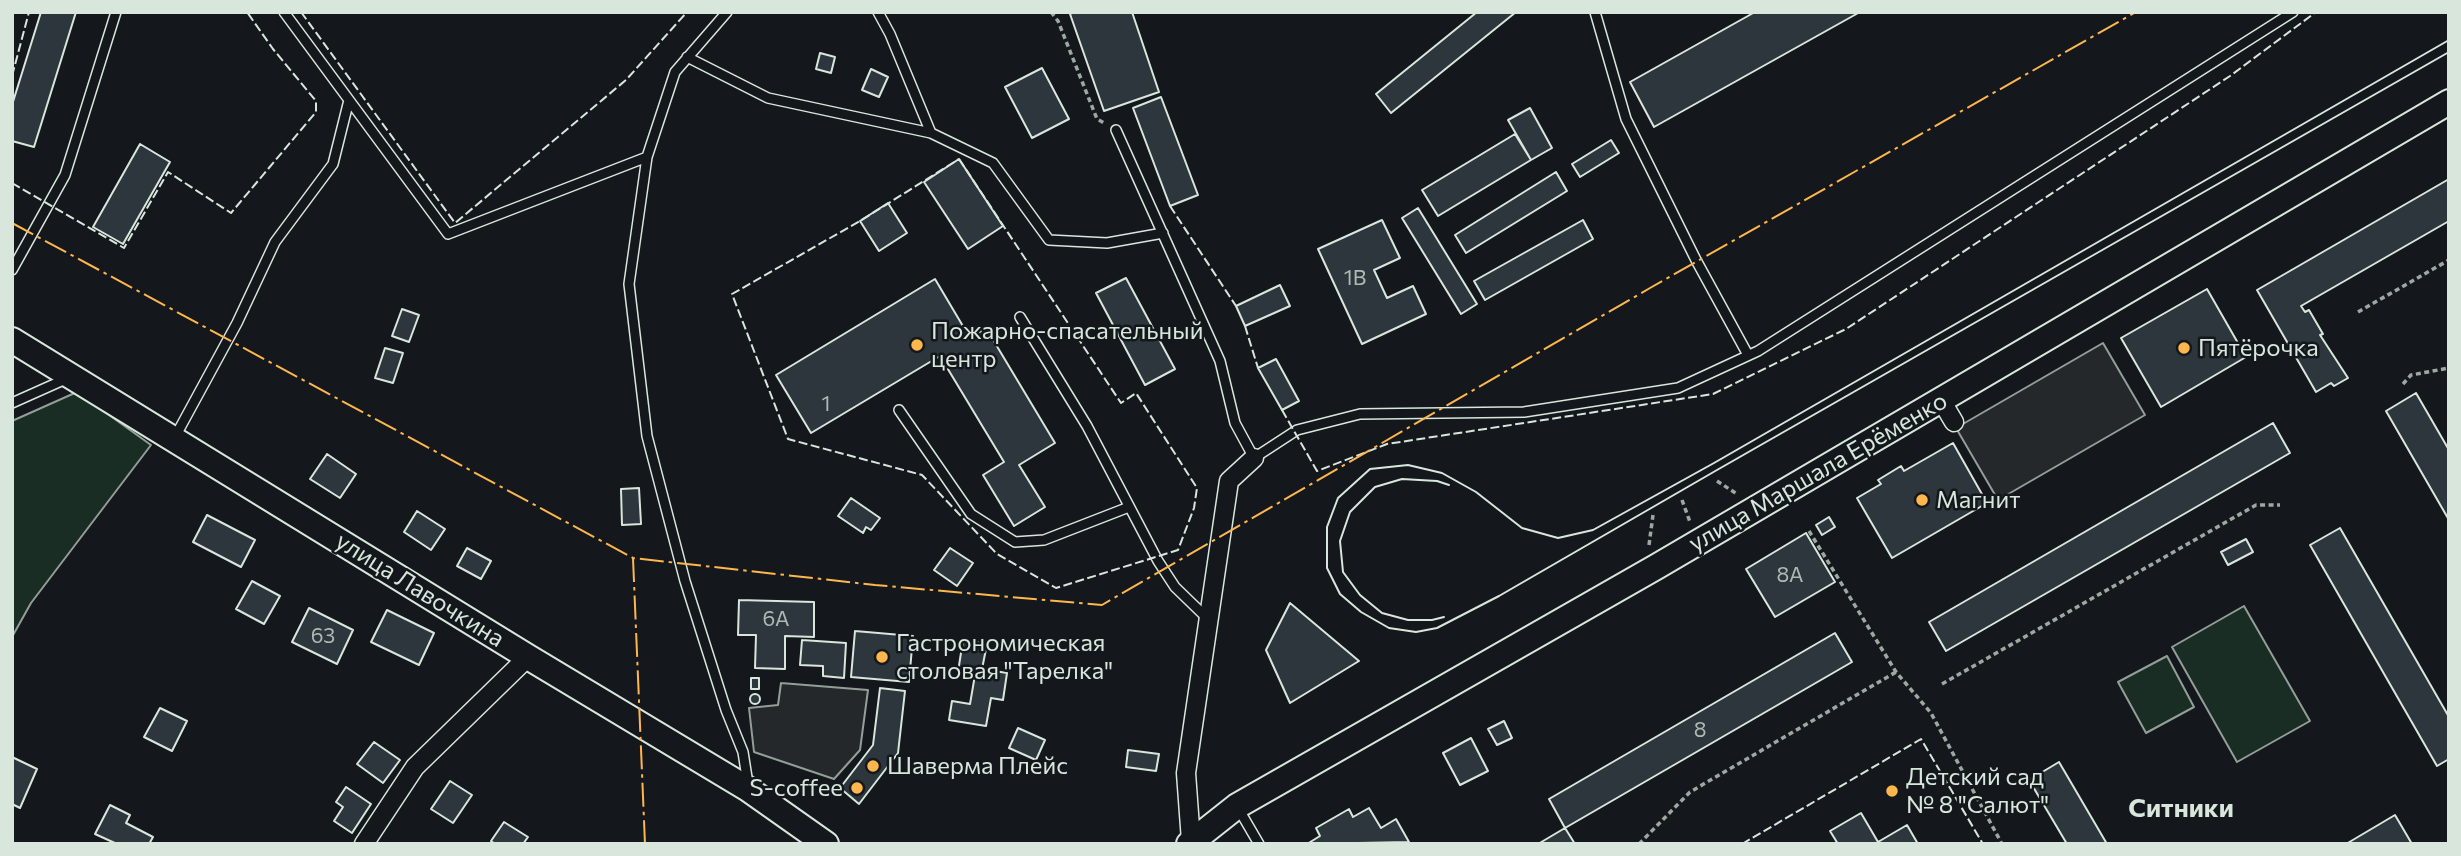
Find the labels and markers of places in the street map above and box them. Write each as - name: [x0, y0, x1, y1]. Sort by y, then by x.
- place label: Пожарно-спасательный центр: [931, 317, 1203, 373]
- place label: Пятёрочка: [2198, 334, 2319, 362]
- marker: Пожарно-спасательный центр: [909, 337, 925, 353]
- marker: Пятёрочка: [2176, 340, 2192, 356]
- place label: Магнит: [1936, 486, 2020, 514]
- marker: Магнит: [1914, 492, 1930, 508]
- place label: Гастрономическая столовая "Тарелка": [896, 629, 1113, 685]
- marker: Гастрономическая столовая "Тарелка": [874, 649, 890, 665]
- place label: Шаверма Плейс: [887, 752, 1068, 780]
- marker: Шаверма Плейс: [865, 758, 881, 774]
- place label: Детский сад № 8 "Салют": [1906, 763, 2049, 819]
- place label: S-coffee: [750, 774, 843, 802]
- marker: S-coffee: [849, 780, 865, 796]
- marker: Детский сад № 8 "Салют": [1884, 783, 1900, 799]

